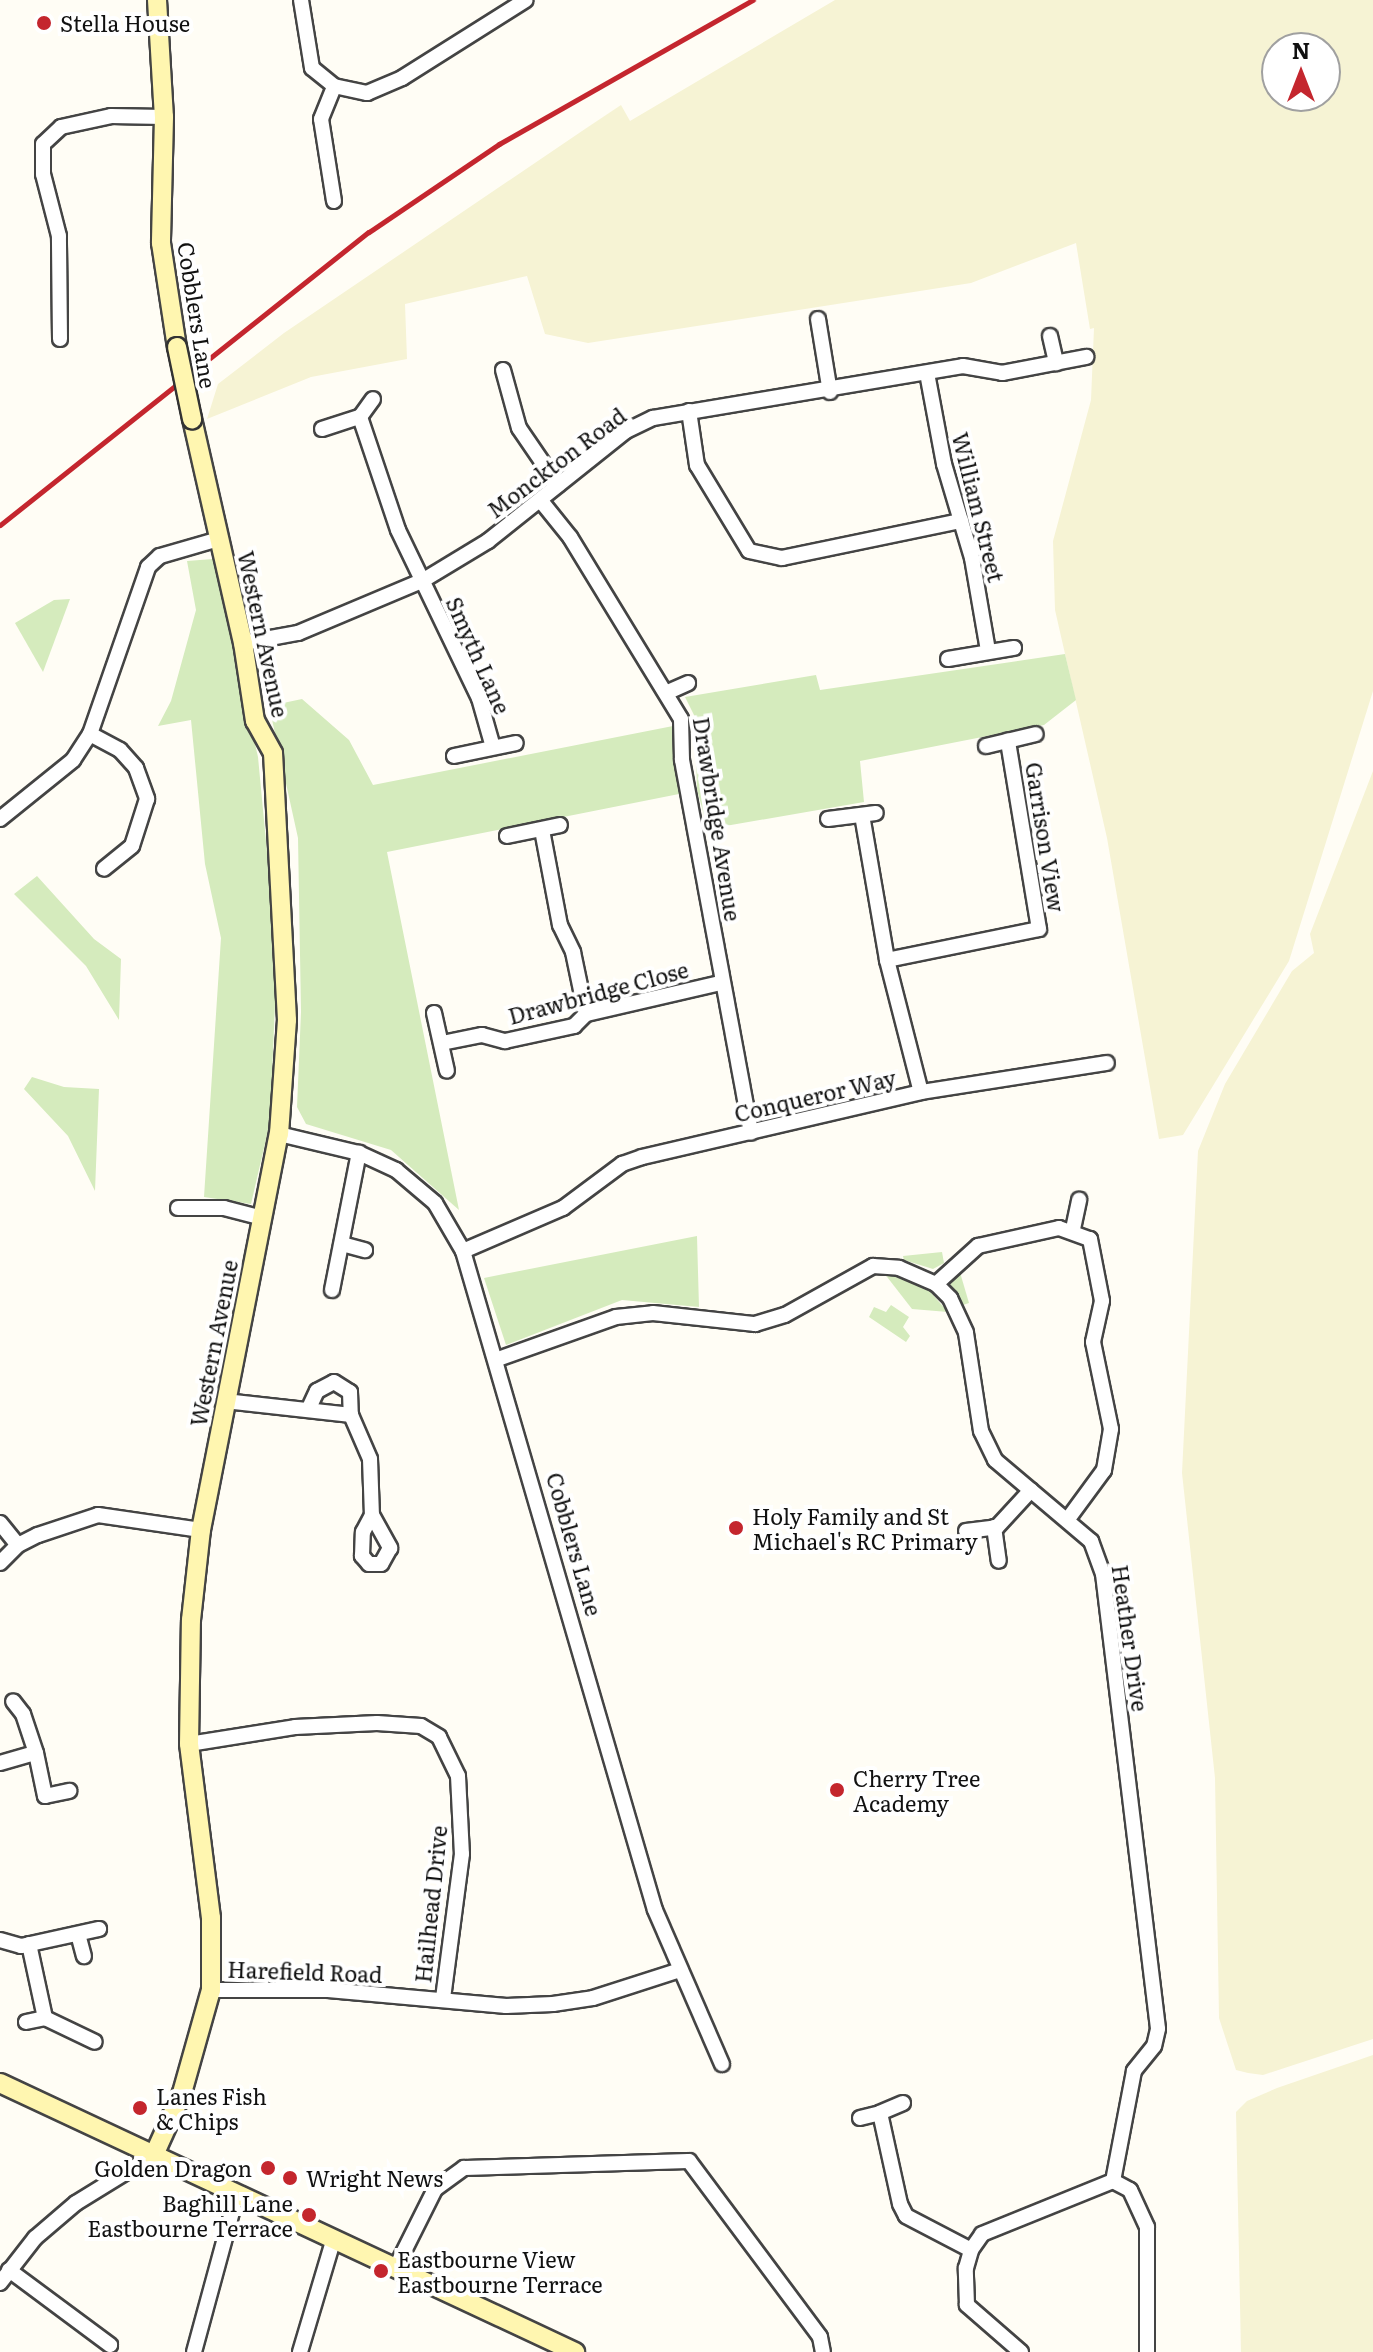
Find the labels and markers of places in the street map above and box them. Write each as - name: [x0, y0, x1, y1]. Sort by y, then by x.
- place label: Stella House: [60, 10, 190, 36]
- marker: Stella House: [35, 14, 53, 32]
- place label: Holy Family and St Michael's RC Primary: [752, 1502, 978, 1554]
- marker: Holy Family and St Michael's RC Primary: [727, 1519, 745, 1537]
- place label: Cherry Tree Academy: [853, 1764, 980, 1816]
- marker: Cherry Tree Academy: [828, 1781, 846, 1799]
- place label: Lanes Fish & Chips: [156, 2082, 267, 2134]
- marker: Lanes Fish & Chips: [131, 2099, 149, 2117]
- place label: Golden Dragon: [94, 2155, 252, 2181]
- marker: Golden Dragon: [259, 2159, 277, 2177]
- place label: Wright News: [306, 2165, 443, 2191]
- marker: Wright News: [281, 2169, 299, 2187]
- place label: Baghill Lane Eastbourne Terrace: [87, 2189, 293, 2240]
- marker: Baghill Lane Eastbourne Terrace: [300, 2206, 318, 2224]
- place label: Eastbourne View Eastbourne Terrace: [397, 2245, 603, 2296]
- marker: Eastbourne View Eastbourne Terrace: [372, 2262, 390, 2280]

